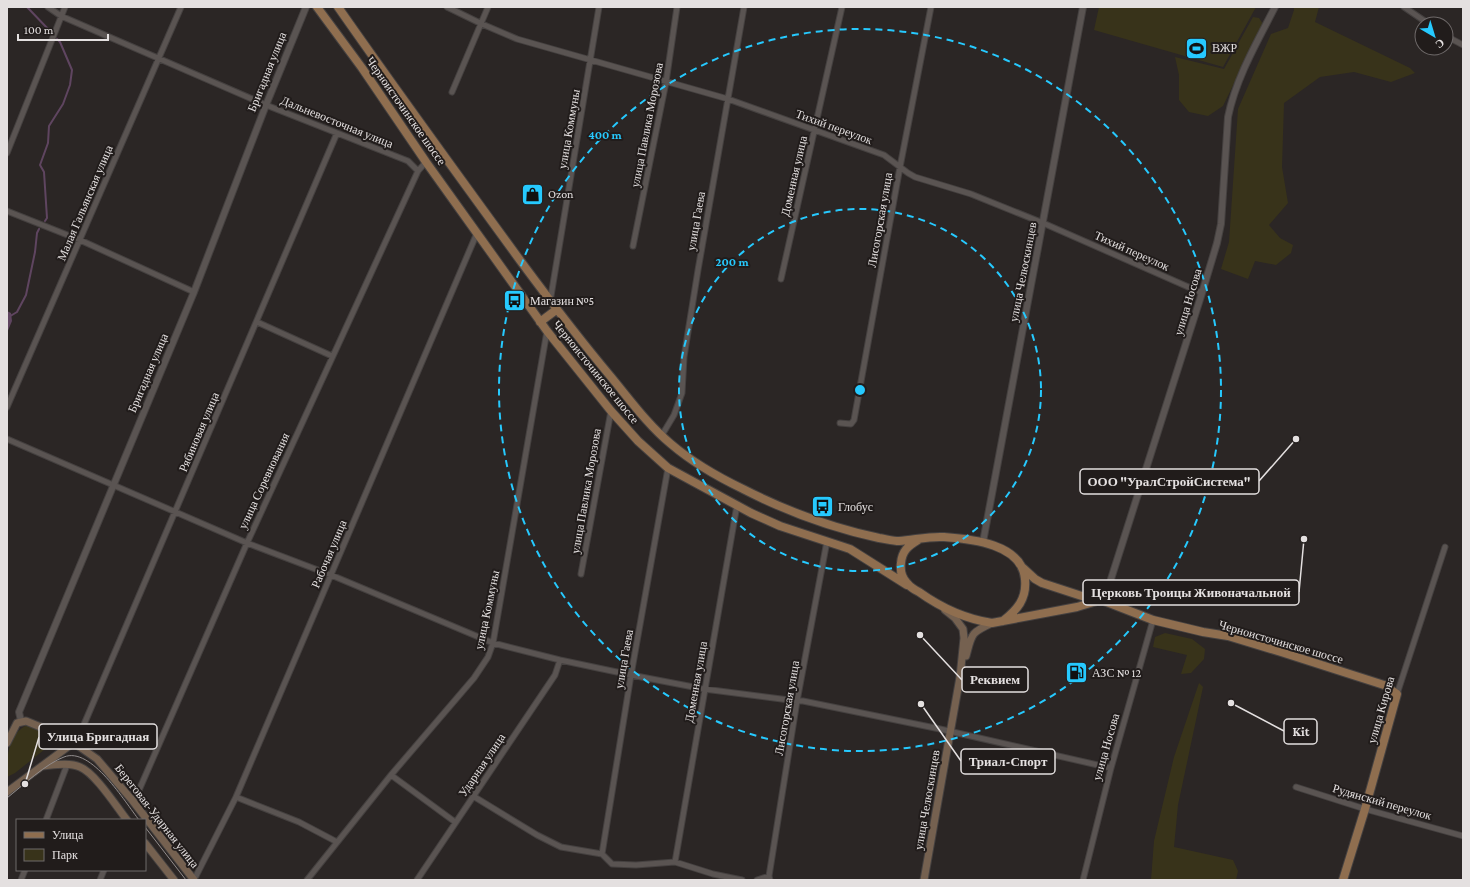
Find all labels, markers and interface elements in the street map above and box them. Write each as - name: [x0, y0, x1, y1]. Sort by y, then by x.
- scale bar: [18, 16, 108, 42]
- north arrow: [1414, 16, 1454, 56]
- text: 100 m: [24, 23, 54, 37]
- street label: Бригадная улица: [245, 29, 290, 114]
- sports icon: ВЖР: [1183, 35, 1209, 61]
- text: С: [1433, 37, 1447, 51]
- place label: ВЖР: [1212, 41, 1237, 55]
- street label: Черноисточинское шоссе: [363, 54, 449, 168]
- street label: улица Павлика Морозова: [628, 61, 666, 189]
- street label: улица Коммуны: [555, 88, 583, 170]
- street label: Дальневосточная улица: [279, 93, 396, 151]
- street label: Тихий переулок: [794, 107, 874, 147]
- text: 400 m: [588, 128, 623, 142]
- street label: Доменная улица: [778, 134, 810, 218]
- street label: Малая Гальянская улица: [54, 142, 116, 263]
- street label: Лисогорская улица: [865, 171, 895, 269]
- shop icon: Ozon: [520, 181, 546, 207]
- place label: Ozon: [548, 187, 574, 201]
- street label: улица Гаева: [684, 190, 708, 252]
- street label: улица Челюскинцев: [1006, 221, 1040, 323]
- street label: Тихий переулок: [1092, 228, 1172, 274]
- text: 200 m: [715, 255, 749, 269]
- street label: улица Носова: [1171, 266, 1205, 337]
- bus stop icon: Магазин №5: [501, 288, 527, 314]
- place label: Магазин №5: [530, 294, 594, 308]
- street label: Черноисточинское шоссе: [550, 318, 642, 426]
- street label: Бригадная улица: [125, 331, 171, 415]
- centre of rings: [853, 383, 867, 397]
- street label: Рябиновая улица: [176, 390, 222, 474]
- street label: улица Павлика Морозова: [568, 427, 604, 555]
- street label: улица Соревнования: [236, 430, 293, 531]
- callout: ООО "УралСтройСистема": [1080, 469, 1259, 494]
- text: ООО "УралСтройСистема": [1087, 474, 1251, 489]
- bus stop icon: Глобус: [810, 494, 836, 520]
- place label: Глобус: [838, 500, 873, 514]
- street label: Рабочая улица: [308, 517, 350, 590]
- street label: улица Коммуны: [472, 569, 502, 651]
- callout: Церковь Троицы Живоначальной: [1083, 580, 1299, 605]
- text: Церковь Троицы Живоначальной: [1091, 585, 1291, 600]
- street label: Черноисточинское шоссе: [1217, 618, 1345, 666]
- street label: улица Гаева: [612, 628, 636, 690]
- street label: Доменная улица: [682, 640, 710, 724]
- street label: Лисогорская улица: [772, 659, 802, 757]
- fuel station icon: АЗС № 12: [1064, 660, 1090, 686]
- place label: АЗС № 12: [1092, 666, 1141, 680]
- callout: Реквием: [962, 667, 1028, 692]
- text: Реквием: [970, 672, 1020, 687]
- street label: улица Кирова: [1365, 674, 1397, 745]
- street label: улица Носова: [1090, 711, 1122, 782]
- callout: Kit: [1284, 719, 1317, 744]
- callout: Улица Бригадная: [39, 724, 157, 749]
- text: Kit: [1293, 724, 1310, 739]
- text: Улица Бригадная: [47, 729, 149, 744]
- street label: Ударная улица: [456, 730, 509, 799]
- street label: улица Челюскинцев: [911, 749, 943, 851]
- callout: Триал-Спорт: [961, 749, 1055, 774]
- text: Триал-Спорт: [969, 754, 1048, 769]
- street label: Береговая-Ударная улица: [112, 761, 202, 871]
- street label: Рудянский переулок: [1331, 781, 1433, 823]
- legend: [16, 819, 146, 871]
- text: Улица: [52, 828, 84, 842]
- text: Парк: [52, 848, 78, 862]

